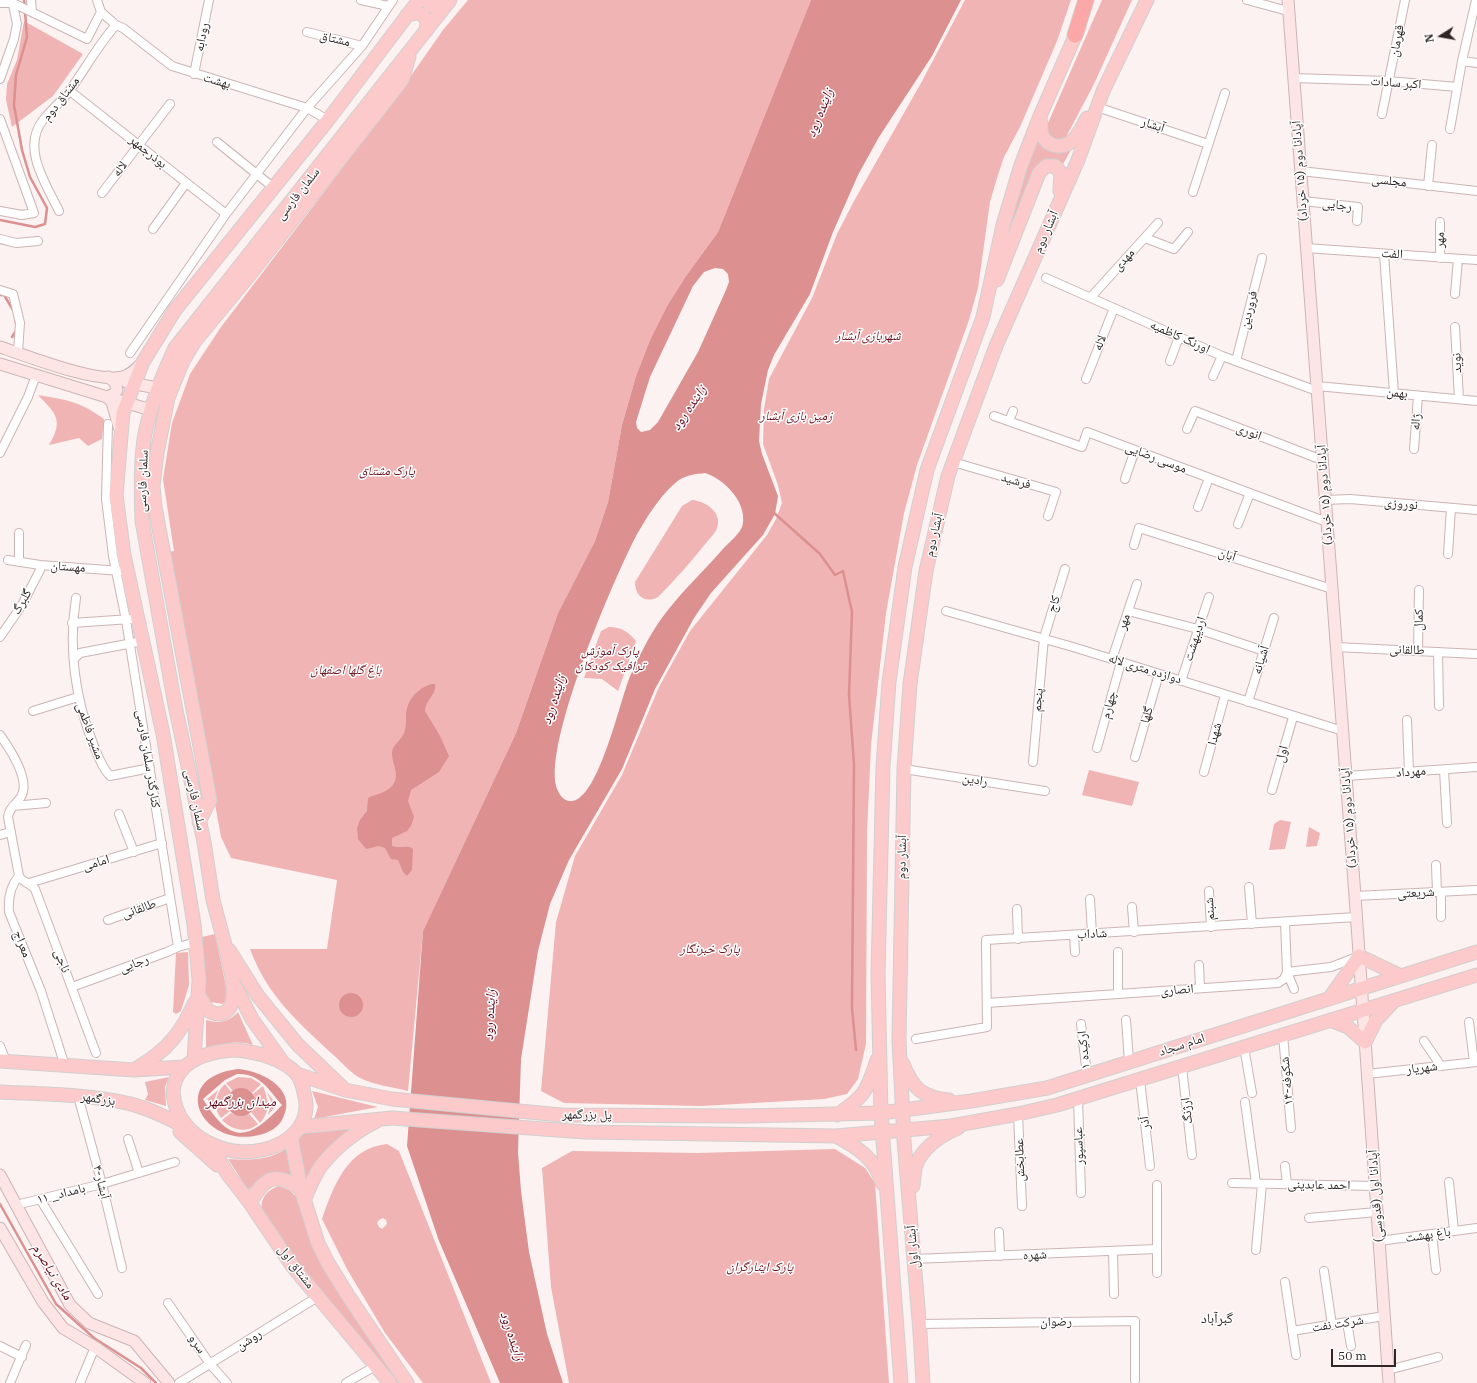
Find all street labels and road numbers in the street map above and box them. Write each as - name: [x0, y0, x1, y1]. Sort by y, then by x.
- street label: رودابه: [192, 21, 212, 53]
- street label: قهرمان: [1386, 24, 1408, 58]
- street label: مشتاق: [318, 28, 352, 50]
- street label: بهشت: [202, 70, 232, 92]
- street label: اکبر سادات: [1370, 73, 1422, 93]
- street label: مشتاق دوم: [39, 74, 83, 124]
- street label: آبشار: [1139, 114, 1167, 136]
- street label: آپادانا دوم (۱۵ خرداد): [1289, 120, 1311, 222]
- street label: بوذرجمهر: [126, 132, 170, 172]
- street label: لاله: [109, 158, 131, 180]
- street label: سلمان فارسی: [273, 165, 323, 223]
- street label: مجلسی: [1371, 171, 1407, 191]
- street label: رجایی: [1321, 195, 1353, 215]
- street label: آبشار دوم: [1030, 209, 1062, 255]
- street label: مهر: [1432, 232, 1448, 248]
- street label: مهدی: [1110, 245, 1138, 275]
- street label: الفت: [1381, 245, 1403, 263]
- street label: فروردین: [1237, 289, 1261, 331]
- street label: اورنگ کاظمیه: [1148, 317, 1212, 357]
- street label: لاله: [1090, 333, 1110, 353]
- street label: نوید: [1449, 352, 1465, 374]
- street label: بهمن: [1385, 384, 1409, 402]
- street label: ژاله: [1408, 413, 1424, 431]
- street label: انوری: [1234, 420, 1264, 444]
- street label: موسی رضایی: [1123, 439, 1189, 477]
- street label: آپادانا دوم (۱۵ خرداد): [1314, 444, 1336, 546]
- street label: سلمان فارسی: [134, 450, 152, 512]
- street label: فرشید: [999, 469, 1033, 493]
- street label: نوروزی: [1383, 495, 1419, 513]
- street label: آبشار دوم: [921, 512, 947, 558]
- street label: آبان: [1216, 545, 1238, 565]
- street label: مهستان: [50, 558, 86, 576]
- street label: گلبرگ: [8, 586, 36, 618]
- street label: کاج: [1044, 594, 1064, 614]
- street label: کمال: [1411, 609, 1427, 631]
- street label: مهر: [1114, 612, 1134, 632]
- street label: اردیبهشت: [1180, 615, 1210, 663]
- street label: طالقانی: [1389, 642, 1425, 658]
- street label: آشیانه: [1249, 644, 1273, 676]
- street label: دوازده متری لاله: [1107, 650, 1183, 688]
- street label: پنجم: [1029, 687, 1047, 713]
- street label: چهارم: [1098, 690, 1120, 720]
- street label: مشیر فاطمی: [73, 701, 107, 761]
- street label: گلها: [1137, 705, 1157, 725]
- street label: کنارگذر سلمان فارسی: [133, 709, 163, 809]
- street label: شهدا: [1205, 721, 1225, 747]
- street label: اول: [1272, 744, 1292, 764]
- street label: مهرداد: [1395, 763, 1427, 781]
- street label: آپادانا دوم (۱۵ خرداد): [1338, 767, 1360, 869]
- street label: سلمان فارسی: [181, 768, 209, 832]
- street label: رادین: [961, 770, 989, 790]
- street label: آبشار دوم: [894, 835, 910, 879]
- street label: امامی: [81, 852, 111, 874]
- street label: شریعتی: [1397, 884, 1435, 902]
- street label: طالقانی: [120, 896, 158, 922]
- street label: شبنم: [1201, 897, 1219, 921]
- street label: شاداب: [1076, 925, 1108, 943]
- street label: معراج: [10, 928, 34, 960]
- street label: ناجی: [50, 947, 74, 975]
- street label: رجایی: [117, 952, 151, 976]
- street label: انصاری: [1160, 981, 1194, 999]
- street label: ارکیده ۱: [1074, 1030, 1094, 1070]
- street label: امام سجاد: [1157, 1030, 1207, 1060]
- street label: ۱۴-شکوفه: [1277, 1056, 1297, 1106]
- street label: شهریار: [1406, 1059, 1438, 1077]
- street label: بزرگمهر: [80, 1089, 116, 1109]
- street label: ارژنگ: [1178, 1097, 1196, 1125]
- street label: پل بزرگمهر: [562, 1107, 612, 1123]
- street label: آذر: [1136, 1115, 1154, 1131]
- street label: عباسپور: [1071, 1127, 1087, 1165]
- street label: عطابخش: [1011, 1138, 1029, 1182]
- street label: آپادانا اول (قدوسی): [1365, 1149, 1387, 1243]
- street label: ۴-آبشار: [89, 1163, 113, 1201]
- street label: احمد عابدینی: [1288, 1177, 1350, 1193]
- street label: ۱۱ _بامداد: [35, 1180, 87, 1208]
- street label: باغ بهشت: [1404, 1224, 1452, 1246]
- street label: آبشار اول: [903, 1225, 923, 1269]
- street label: مشتاق اول: [274, 1242, 318, 1292]
- street label: شهره: [1023, 1247, 1047, 1263]
- street label: شرکت نفت: [1311, 1312, 1365, 1336]
- street label: رضوان: [1040, 1314, 1072, 1330]
- street label: روشن: [233, 1326, 265, 1354]
- street label: سرو: [185, 1331, 209, 1357]

